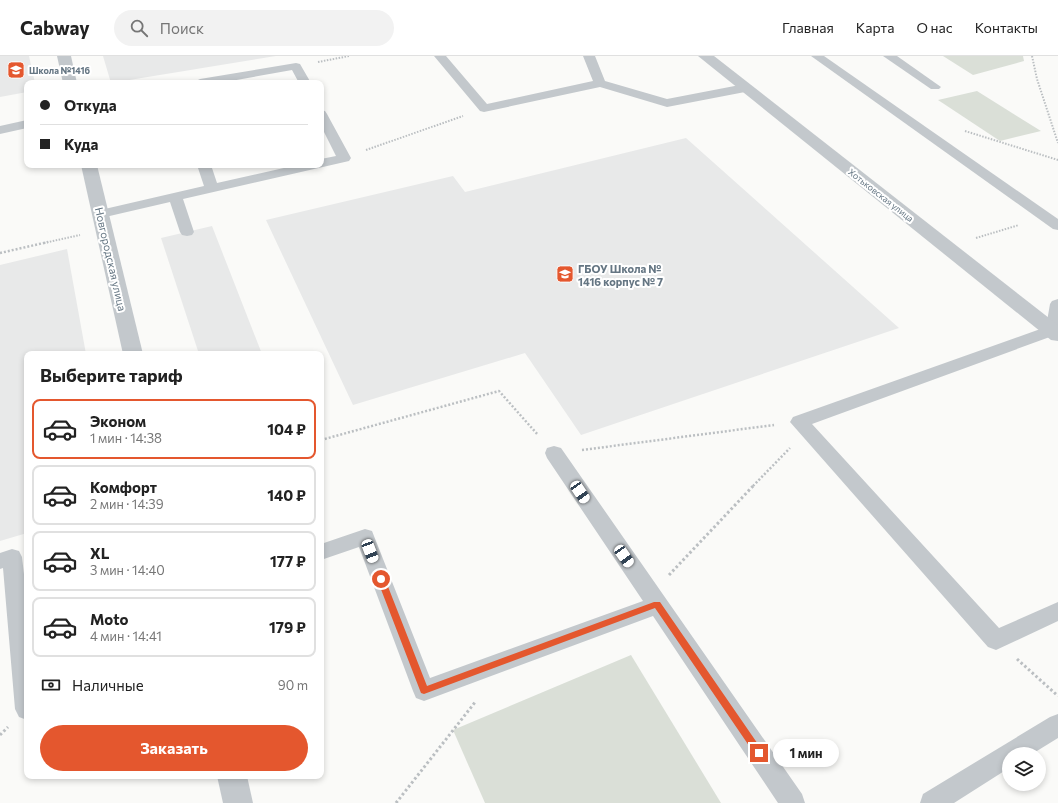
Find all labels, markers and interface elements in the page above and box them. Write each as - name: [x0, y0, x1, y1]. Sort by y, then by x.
- search box: [114, 10, 394, 46]
- text: Cabway: [20, 16, 90, 39]
- icon: search: [128, 17, 150, 39]
- text: Поиск: [160, 19, 204, 37]
- text: Главная: [782, 19, 834, 36]
- text: Карта: [856, 19, 894, 36]
- text: О нас: [916, 19, 953, 36]
- text: Контакты: [975, 19, 1038, 36]
- school or university icon: Школа №1416: [6, 60, 26, 80]
- place label: Школа №1416: [29, 65, 91, 76]
- text: Откуда: [64, 96, 117, 114]
- text: Куда: [64, 135, 98, 153]
- street label: Хотьковская улица: [846, 166, 916, 224]
- street label: Новгородская улица: [93, 206, 129, 312]
- place label: ГБОУ Школа № 1416 корпус № 7: [578, 262, 663, 288]
- school or university icon: ГБОУ Школа № 1416 корпус № 7: [555, 264, 575, 284]
- text: Выберите тариф: [40, 364, 183, 386]
- icon: car: [42, 411, 78, 447]
- text: Эконом: [90, 412, 146, 430]
- text: 104 ₽: [267, 420, 306, 438]
- text: 1 мин · 14:38: [90, 430, 162, 446]
- icon: car: [42, 477, 78, 513]
- text: Комфорт: [90, 478, 157, 496]
- car: [568, 479, 592, 505]
- text: 140 ₽: [267, 486, 306, 504]
- text: 2 мин · 14:39: [90, 496, 164, 512]
- car: [360, 538, 380, 564]
- icon: car: [42, 543, 78, 579]
- car: [612, 543, 636, 569]
- text: XL: [90, 544, 109, 562]
- text: 177 ₽: [270, 552, 306, 570]
- text: 3 мин · 14:40: [90, 562, 165, 578]
- route start: [372, 570, 390, 588]
- icon: car: [42, 609, 78, 645]
- text: Moto: [90, 610, 129, 628]
- text: 179 ₽: [269, 618, 306, 636]
- text: 4 мин · 14:41: [90, 628, 162, 644]
- icon: cash: [40, 674, 62, 696]
- text: Наличные: [72, 676, 144, 694]
- text: 90 m: [278, 677, 308, 693]
- button: Заказать: [40, 725, 308, 771]
- callout: 1 мин: [773, 739, 839, 767]
- route end: [750, 744, 768, 762]
- text: 1 мин: [789, 745, 823, 761]
- map controls: [1002, 747, 1046, 791]
- button: layers: [1002, 747, 1046, 791]

